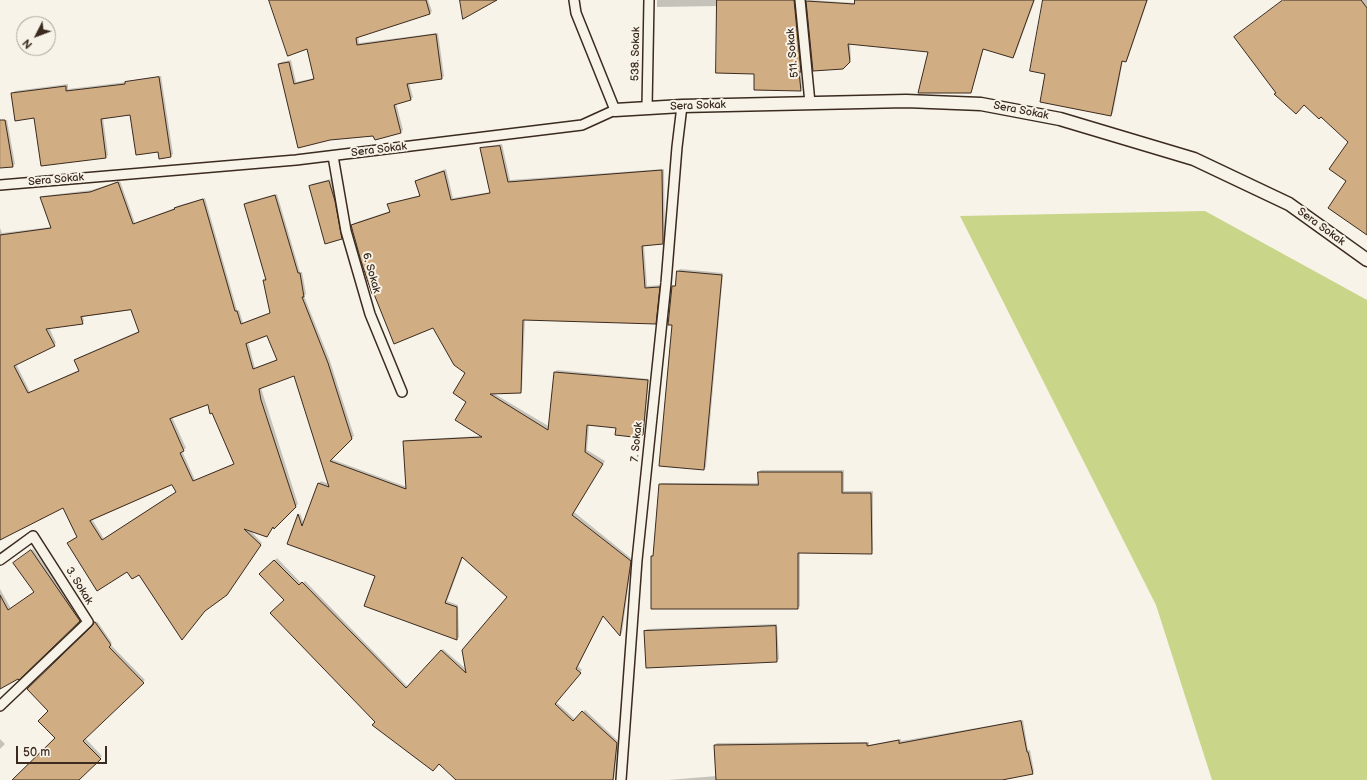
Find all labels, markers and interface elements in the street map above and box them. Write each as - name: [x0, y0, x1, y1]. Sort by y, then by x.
- north arrow: [16, 16, 56, 56]
- street label: 538. Sokak: [629, 27, 643, 81]
- street label: 511. Sokak: [784, 28, 802, 78]
- text: N: [20, 36, 35, 51]
- street label: Sera Sokak: [670, 98, 726, 114]
- street label: Sera Sokak: [992, 99, 1050, 123]
- street label: Sera Sokak: [350, 140, 408, 160]
- street label: Sera Sokak: [28, 171, 84, 189]
- street label: Sera Sokak: [1295, 205, 1347, 249]
- street label: 6. Sokak: [359, 251, 383, 295]
- street label: 7. Sokak: [628, 421, 646, 463]
- street label: 3. Sokak: [62, 565, 96, 607]
- scale bar: [18, 738, 109, 764]
- text: 50 m: [23, 745, 50, 760]

